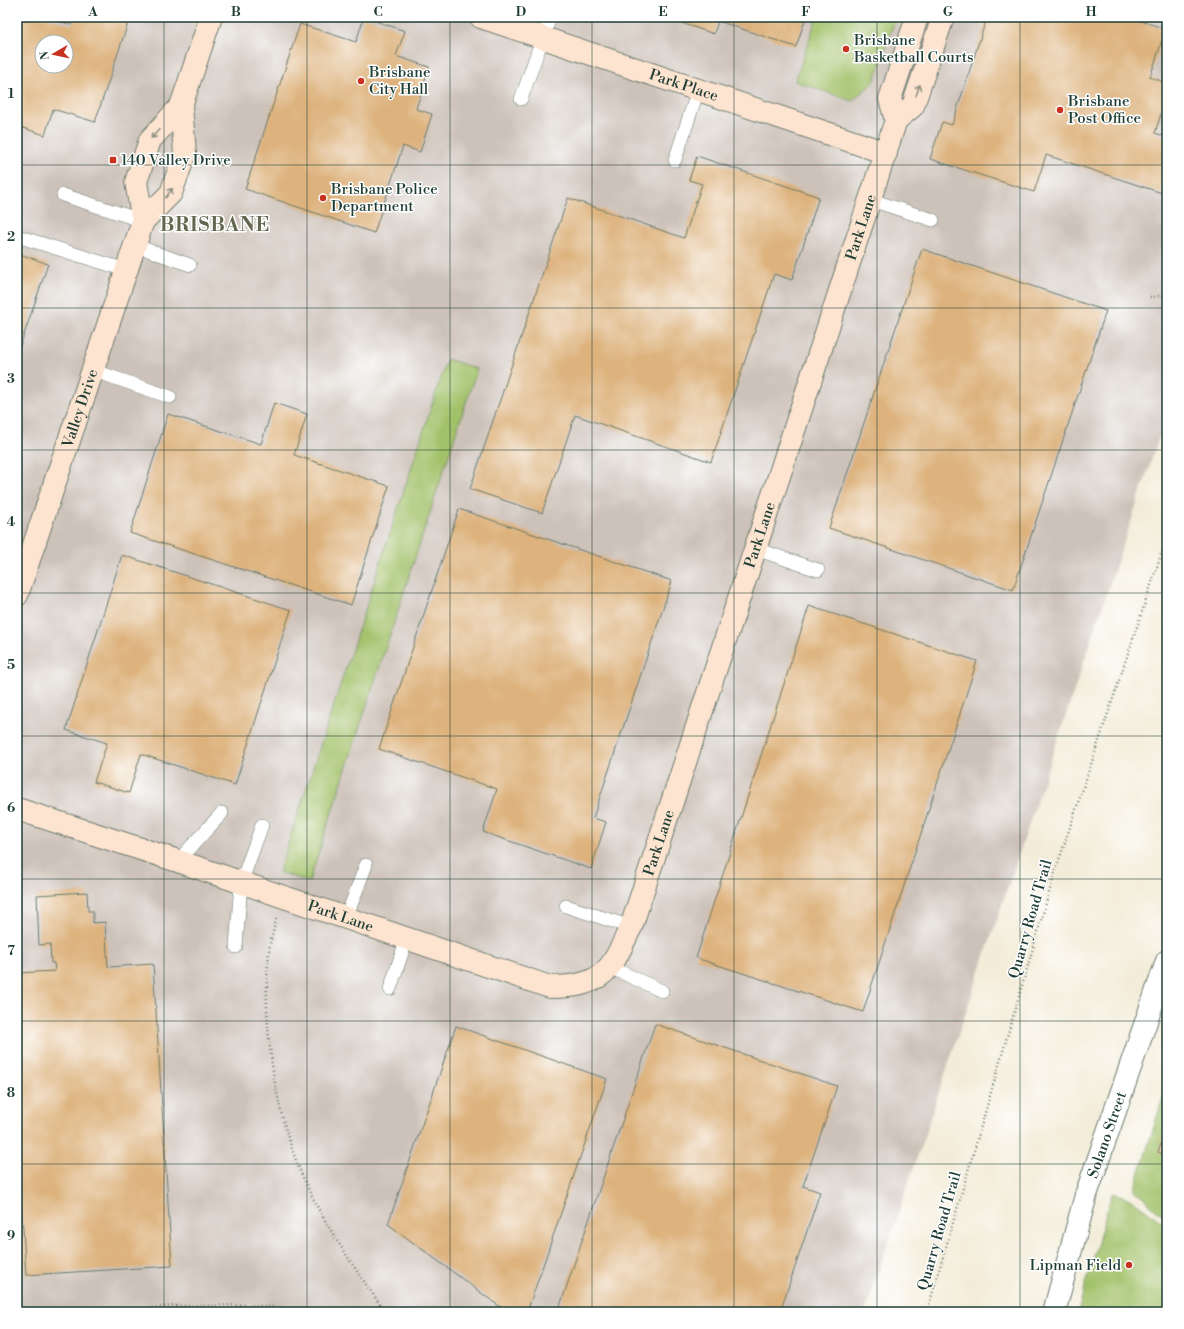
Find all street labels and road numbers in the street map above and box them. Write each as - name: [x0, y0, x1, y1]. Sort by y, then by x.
- street label: Park Place: [647, 65, 721, 106]
- street label: Park Lane: [842, 192, 881, 263]
- street label: Valley Drive: [58, 367, 102, 451]
- street label: Park Lane: [741, 500, 780, 571]
- street label: Park Lane: [639, 808, 679, 878]
- street label: Quarry Road Trail: [1004, 857, 1057, 981]
- street label: Park Lane: [305, 897, 376, 937]
- street label: Solano Street: [1084, 1089, 1131, 1181]
- street label: Quarry Road Trail: [913, 1169, 966, 1293]

